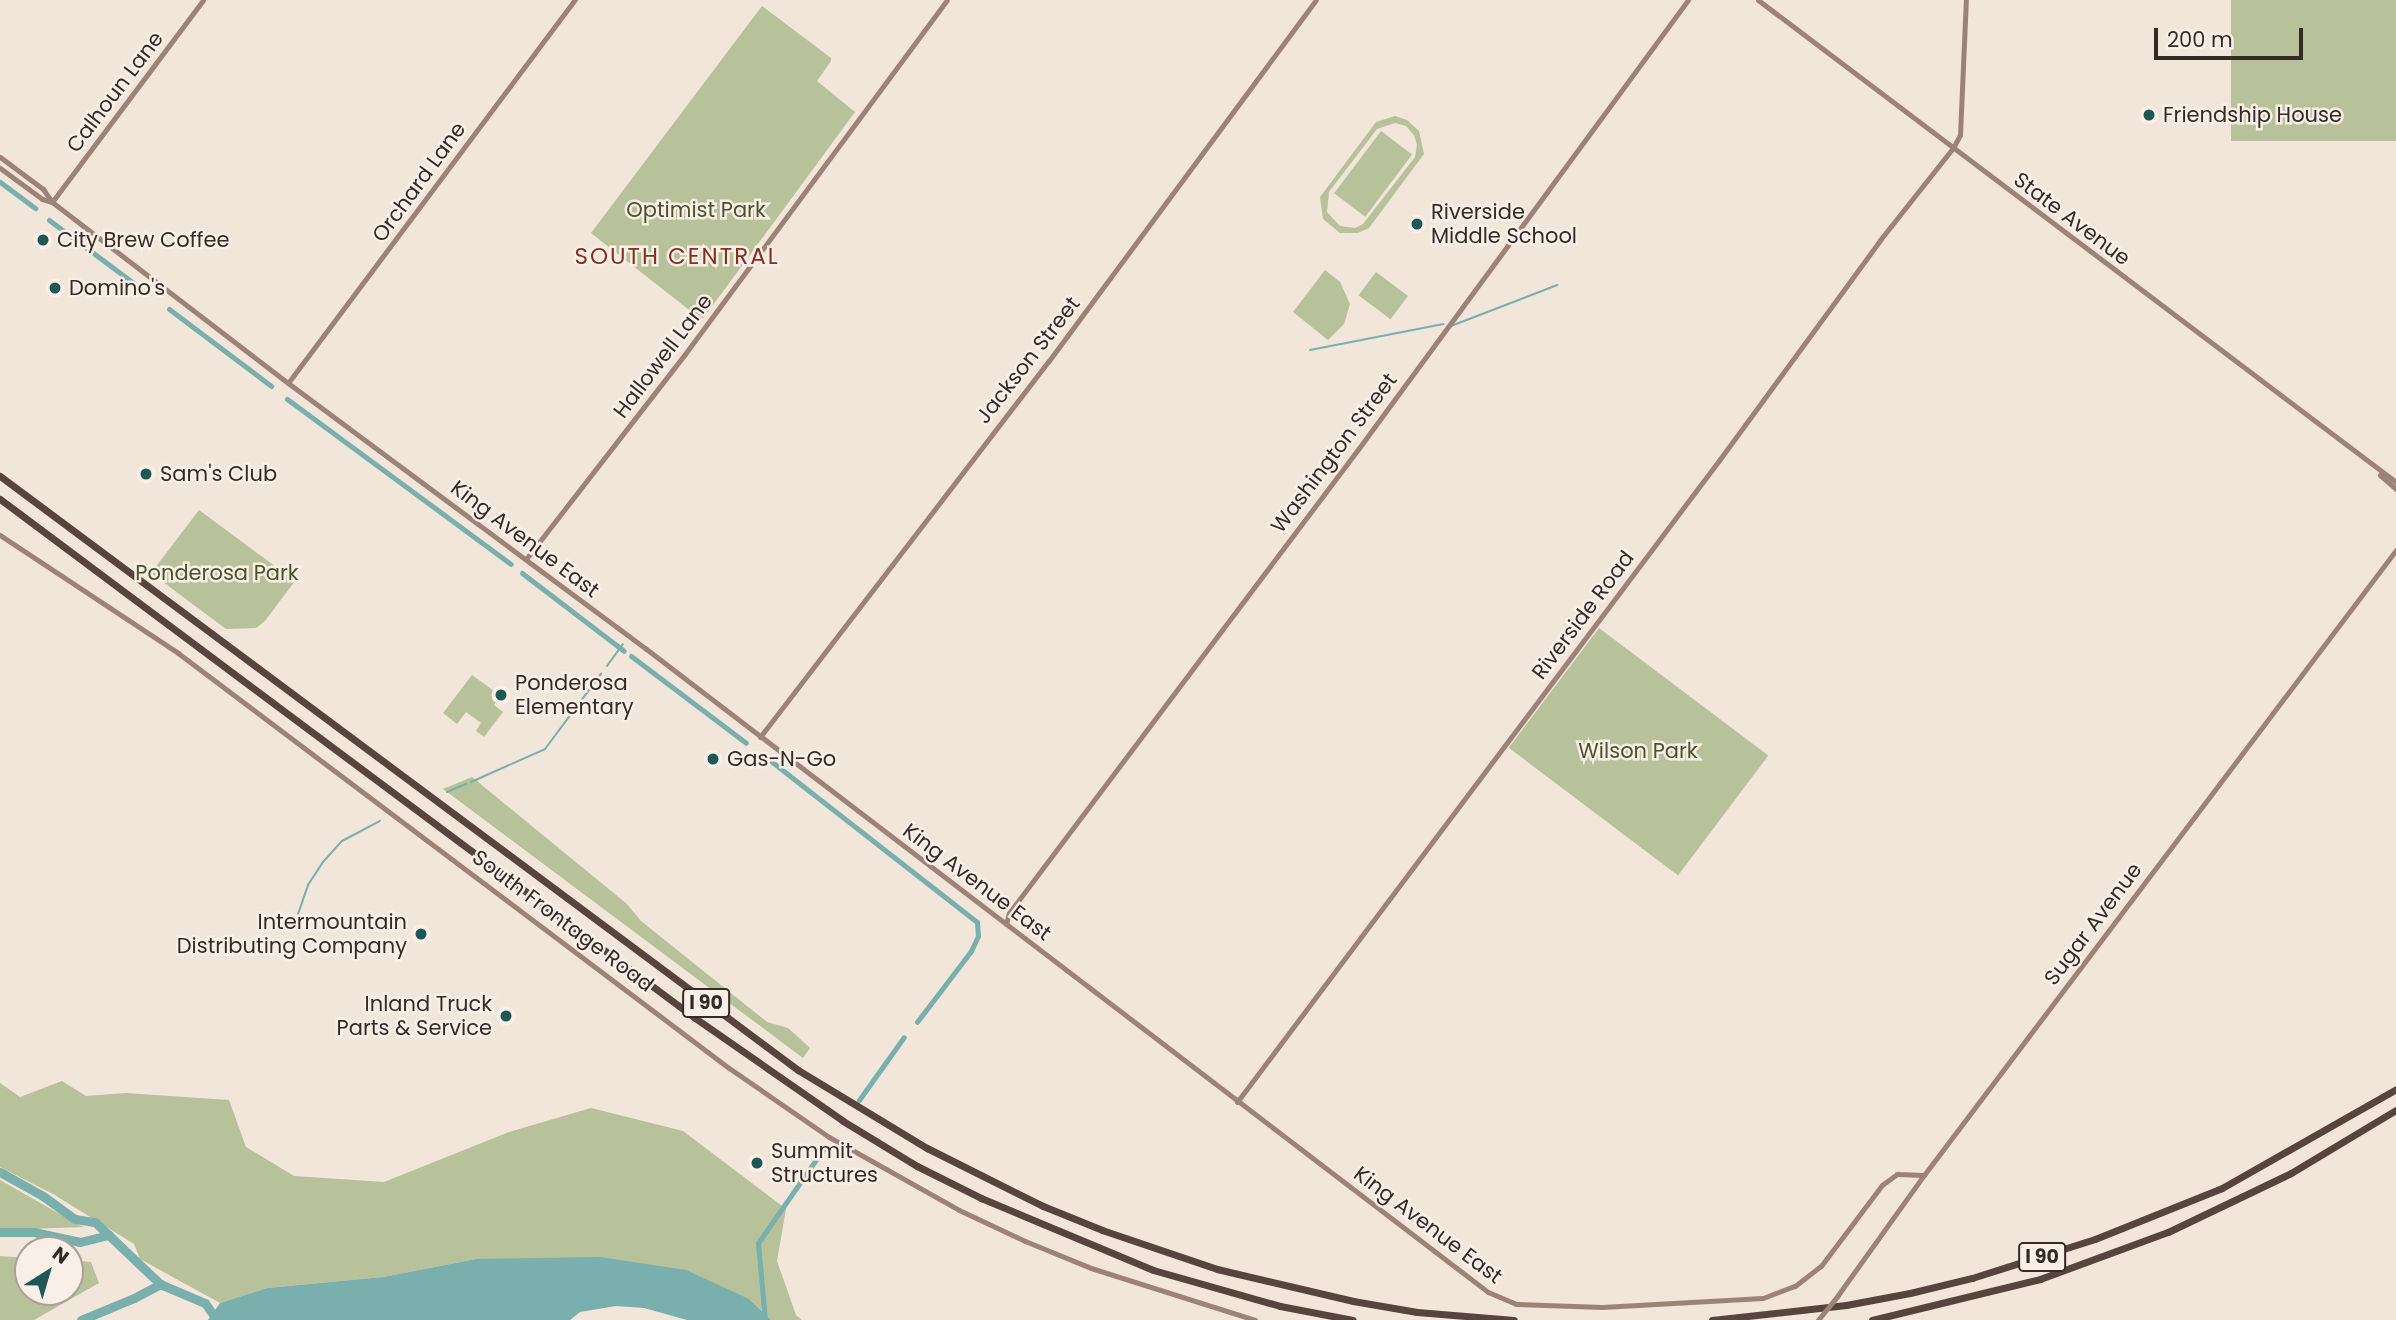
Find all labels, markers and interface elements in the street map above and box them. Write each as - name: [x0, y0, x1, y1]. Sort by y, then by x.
- scale bar: [2158, 14, 2307, 58]
- text: 200 m: [2167, 25, 2233, 54]
- street label: Calhoun Lane: [61, 27, 169, 157]
- place label: Friendship House: [2163, 102, 2342, 128]
- marker: Friendship House: [2141, 107, 2157, 123]
- street label: Orchard Lane: [367, 117, 471, 247]
- street label: State Avenue: [2009, 167, 2135, 271]
- park label: Optimist Park: [626, 197, 766, 223]
- place label: Riverside Middle School: [1431, 199, 1577, 249]
- marker: Riverside Middle School: [1409, 216, 1425, 232]
- place label: City Brew Coffee: [57, 227, 230, 253]
- marker: City Brew Coffee: [35, 232, 51, 248]
- district label: SOUTH CENTRAL: [576, 242, 778, 270]
- place label: Domino's: [69, 275, 165, 301]
- marker: Domino's: [47, 280, 63, 296]
- street label: Hallowell Lane: [608, 289, 718, 423]
- street label: Jackson Street: [971, 292, 1085, 428]
- street label: Washington Street: [1266, 368, 1402, 538]
- place label: Sam's Club: [160, 461, 277, 487]
- marker: Sam's Club: [138, 466, 154, 482]
- street label: King Avenue East: [446, 475, 604, 603]
- street label: Riverside Road: [1527, 546, 1639, 684]
- park label: Ponderosa Park: [135, 560, 299, 586]
- place label: Ponderosa Elementary: [515, 670, 634, 720]
- marker: Ponderosa Elementary: [493, 687, 509, 703]
- park label: Wilson Park: [1578, 738, 1698, 764]
- place label: Gas-N-Go: [727, 746, 836, 772]
- marker: Gas-N-Go: [705, 751, 721, 767]
- street label: King Avenue East: [898, 818, 1056, 946]
- street label: South Frontage Road: [467, 845, 659, 997]
- street label: Sugar Avenue: [2039, 858, 2147, 990]
- place label: Intermountain Distributing Company: [177, 909, 407, 959]
- marker: Intermountain Distributing Company: [413, 926, 429, 942]
- road number: I 90: [682, 987, 730, 1018]
- place label: Inland Truck Parts & Service: [337, 991, 492, 1041]
- marker: Inland Truck Parts & Service: [498, 1008, 514, 1024]
- place label: Summit Structures: [771, 1138, 878, 1188]
- marker: Summit Structures: [749, 1155, 765, 1171]
- street label: King Avenue East: [1349, 1161, 1507, 1289]
- north arrow: [14, 1236, 84, 1306]
- text: N: [47, 1240, 75, 1271]
- road number: I 90: [2018, 1242, 2066, 1273]

